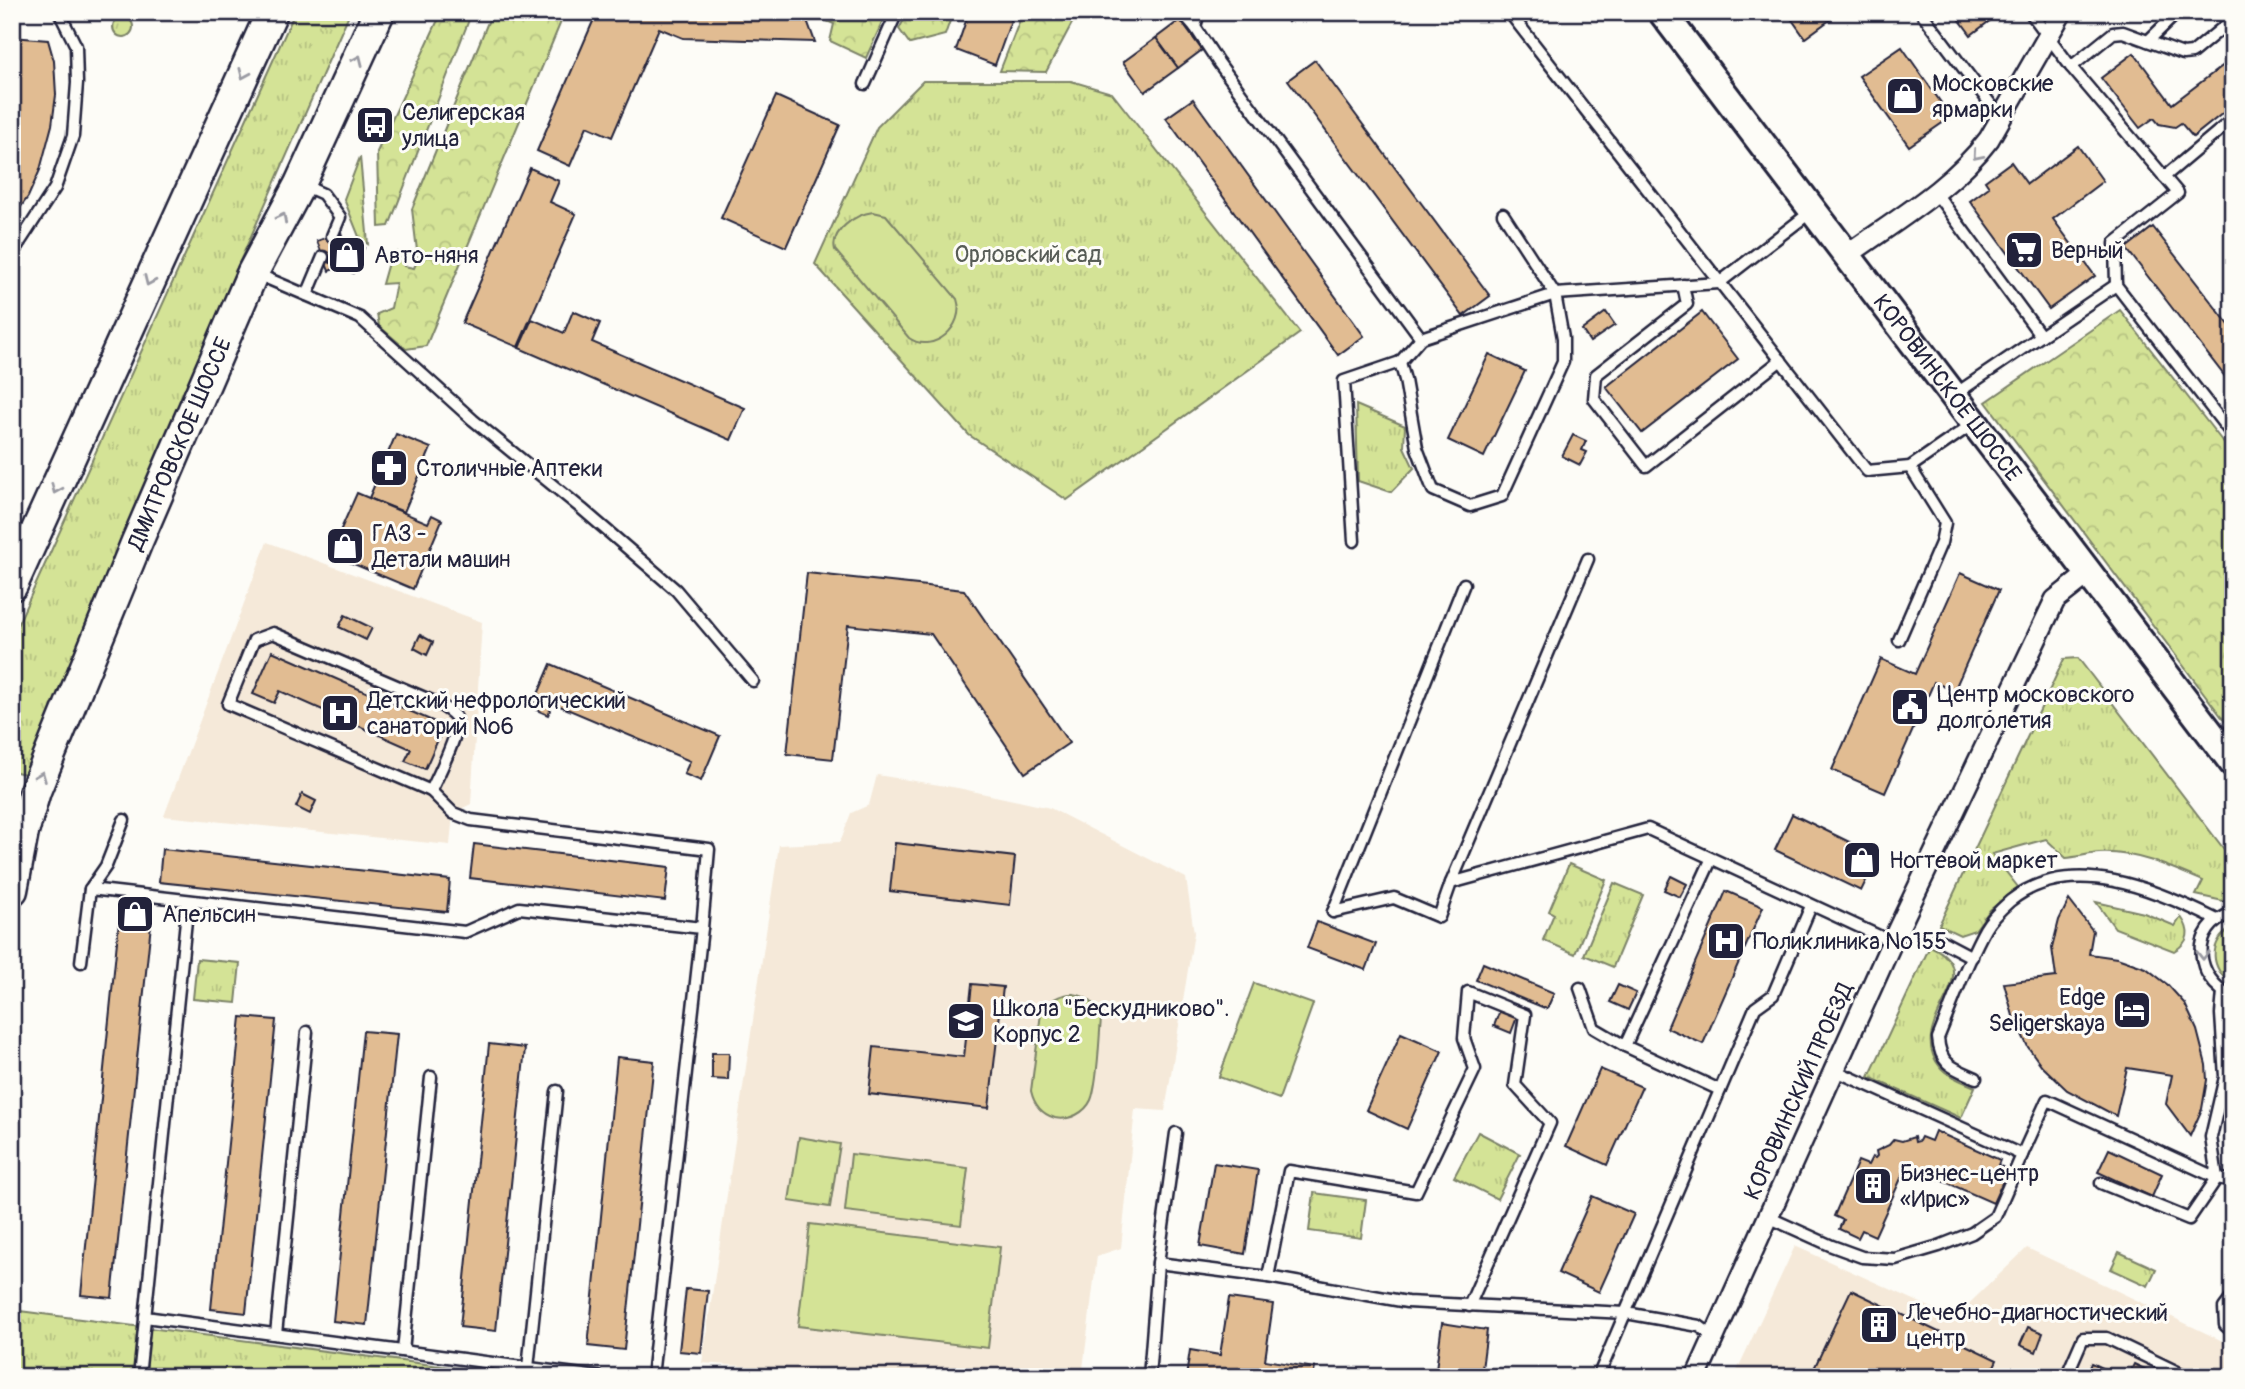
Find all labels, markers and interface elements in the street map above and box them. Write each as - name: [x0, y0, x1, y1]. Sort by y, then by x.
- one-way arrow: [350, 55, 364, 68]
- one-way arrow: [238, 67, 252, 80]
- place label: Московские ярмарки: [1932, 69, 2054, 124]
- shop icon: Московские ярмарки: [1884, 75, 1926, 117]
- place label: Селигерская улица: [401, 98, 525, 153]
- bus stop icon: Селигерская улица: [354, 104, 396, 146]
- one-way arrow: [1973, 146, 1985, 159]
- one-way arrow: [274, 212, 288, 225]
- supermarket icon: Верный: [2003, 229, 2045, 271]
- shop icon: Авто-няня: [326, 234, 368, 276]
- place label: Верный: [2051, 236, 2124, 265]
- park label: Орловский сад: [954, 240, 1102, 269]
- place label: Авто-няня: [374, 241, 479, 270]
- one-way arrow: [143, 274, 157, 287]
- street label: КОРОВИНСКОЕ ШОССЕ: [1867, 288, 2028, 488]
- street label: ДМИТРОВСКОЕ ШОССЕ: [121, 333, 238, 555]
- pharmacy icon: Столичные Аптеки: [368, 447, 410, 489]
- place label: Столичные Аптеки: [416, 454, 602, 483]
- one-way arrow: [50, 481, 64, 494]
- place label: ГАЗ - Детали машин: [371, 519, 511, 574]
- shop icon: ГАЗ - Детали машин: [324, 525, 366, 567]
- place label: Центр московского долголетия: [1937, 680, 2134, 735]
- place label: Детский нефрологический санаторий №6: [366, 686, 626, 741]
- public building icon: Центр московского долголетия: [1889, 686, 1931, 728]
- hospital icon: Детский нефрологический санаторий №6: [319, 692, 361, 734]
- one-way arrow: [32, 771, 46, 783]
- shop icon: Ногтевой маркет: [1841, 839, 1883, 881]
- place label: Ногтевой маркет: [1889, 846, 2058, 875]
- shop icon: Апельсин: [114, 893, 156, 935]
- place label: Апельсин: [162, 900, 256, 929]
- hospital icon: Поликлиника №155: [1705, 920, 1747, 962]
- place label: Поликлиника №155: [1753, 927, 1947, 956]
- one-way arrow: [2195, 950, 2211, 961]
- street label: КОРОВИНСКИЙ ПРОЕЗД: [1737, 977, 1860, 1204]
- place label: Edge Seligerskaya: [1988, 983, 2106, 1038]
- hotel icon: Edge Seligerskaya: [2111, 989, 2153, 1031]
- place label: Школа "Бескудниково". Корпус 2: [993, 994, 1229, 1049]
- school or university icon: Школа "Бескудниково". Корпус 2: [945, 1000, 987, 1042]
- place label: Бизнес-центр «Ирис»: [1900, 1159, 2039, 1214]
- building icon: Бизнес-центр «Ирис»: [1852, 1165, 1894, 1207]
- place label: Лечебно-диагностический центр: [1905, 1298, 2168, 1353]
- building icon: Лечебно-диагностический центр: [1858, 1304, 1900, 1346]

